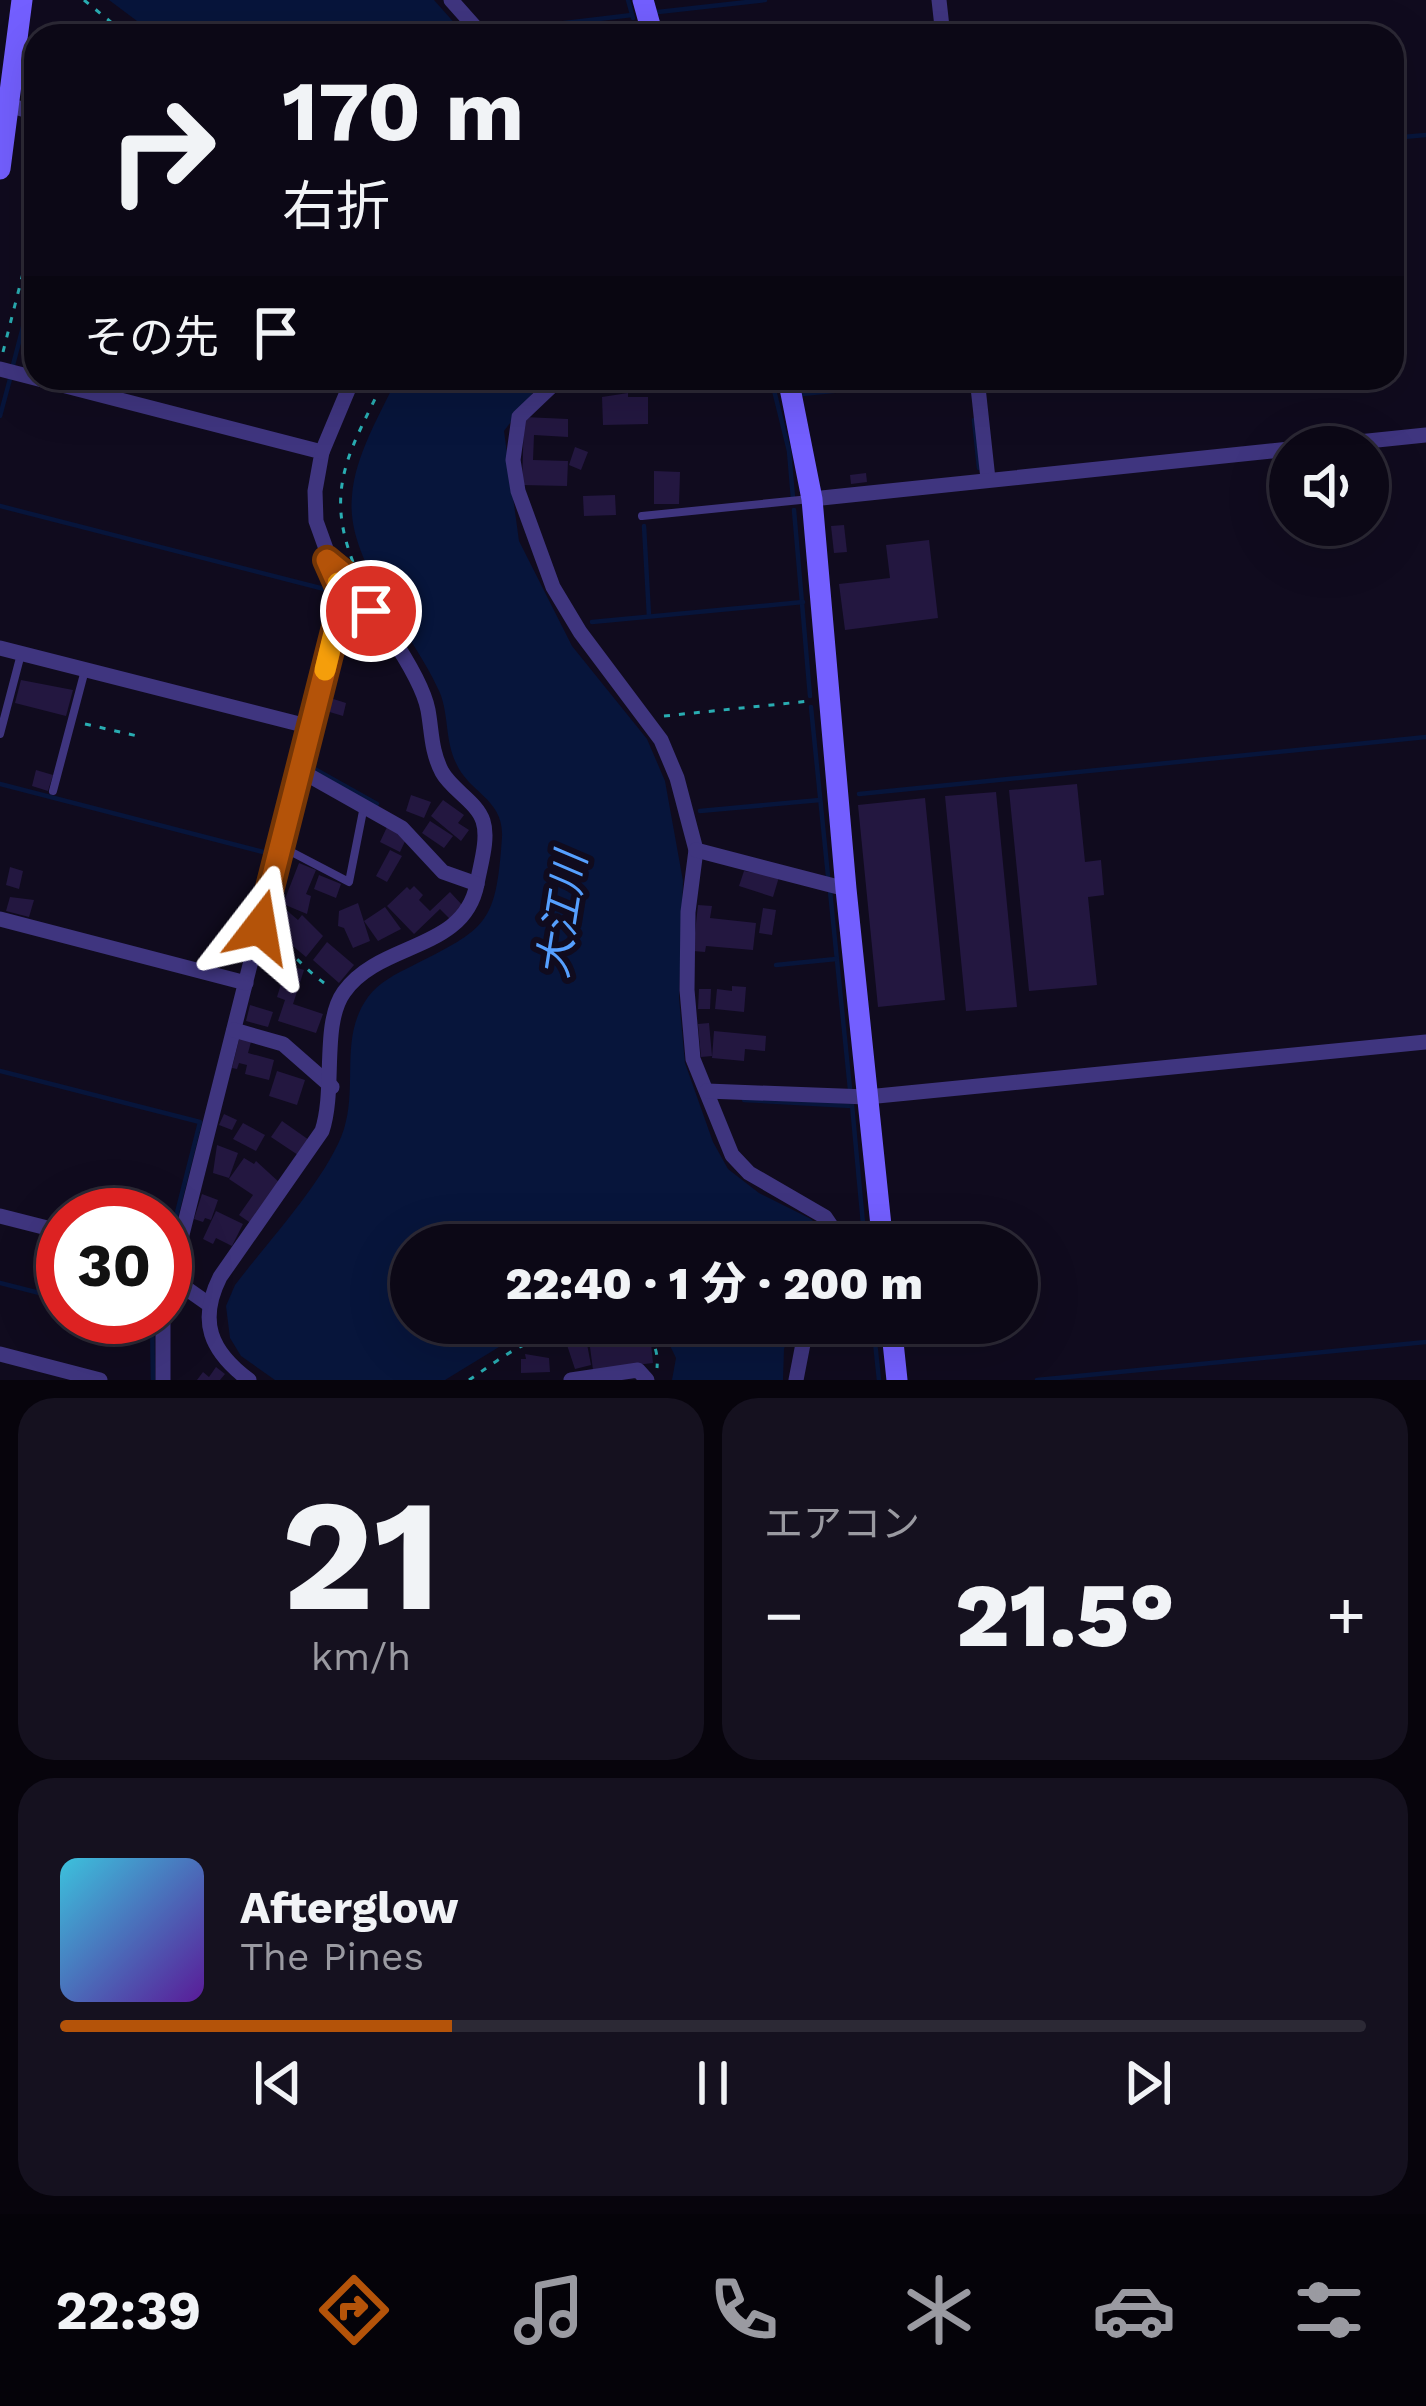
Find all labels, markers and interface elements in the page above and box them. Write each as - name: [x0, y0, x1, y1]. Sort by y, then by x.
- text: 170 m: [282, 62, 524, 160]
- icon: right: [84, 72, 240, 228]
- text: 右折: [282, 175, 390, 238]
- icon: arrive: [243, 300, 309, 366]
- text: その先: [84, 311, 219, 364]
- map controls: [1269, 426, 1389, 546]
- button: sound: [1269, 426, 1389, 546]
- pin: [320, 560, 422, 662]
- icon: arrive: [338, 578, 404, 644]
- water label: 大江川: [528, 845, 597, 981]
- position arrow: [197, 864, 323, 990]
- speed limit sign: 30: [36, 1188, 192, 1344]
- text: 22:40 · 1 分 · 200 m: [505, 1257, 923, 1310]
- text: 21: [281, 1464, 441, 1647]
- text: エアコン: [764, 1501, 920, 1546]
- text: 21.5°: [955, 1562, 1175, 1668]
- text: −: [764, 1577, 804, 1654]
- text: +: [1326, 1577, 1366, 1654]
- text: km/h: [311, 1634, 411, 1679]
- text: Afterglow: [240, 1881, 459, 1934]
- text: The Pines: [240, 1934, 424, 1979]
- icon: previous: [245, 2050, 311, 2116]
- icon: pause: [680, 2050, 746, 2116]
- icon: next: [1115, 2050, 1181, 2116]
- icon: directions: [312, 2268, 396, 2352]
- icon: music: [507, 2268, 591, 2352]
- icon: phone: [702, 2268, 786, 2352]
- icon: climate: [897, 2268, 981, 2352]
- icon: car: [1092, 2268, 1176, 2352]
- icon: filters: [1287, 2268, 1371, 2352]
- text: 22:39: [55, 2279, 201, 2342]

